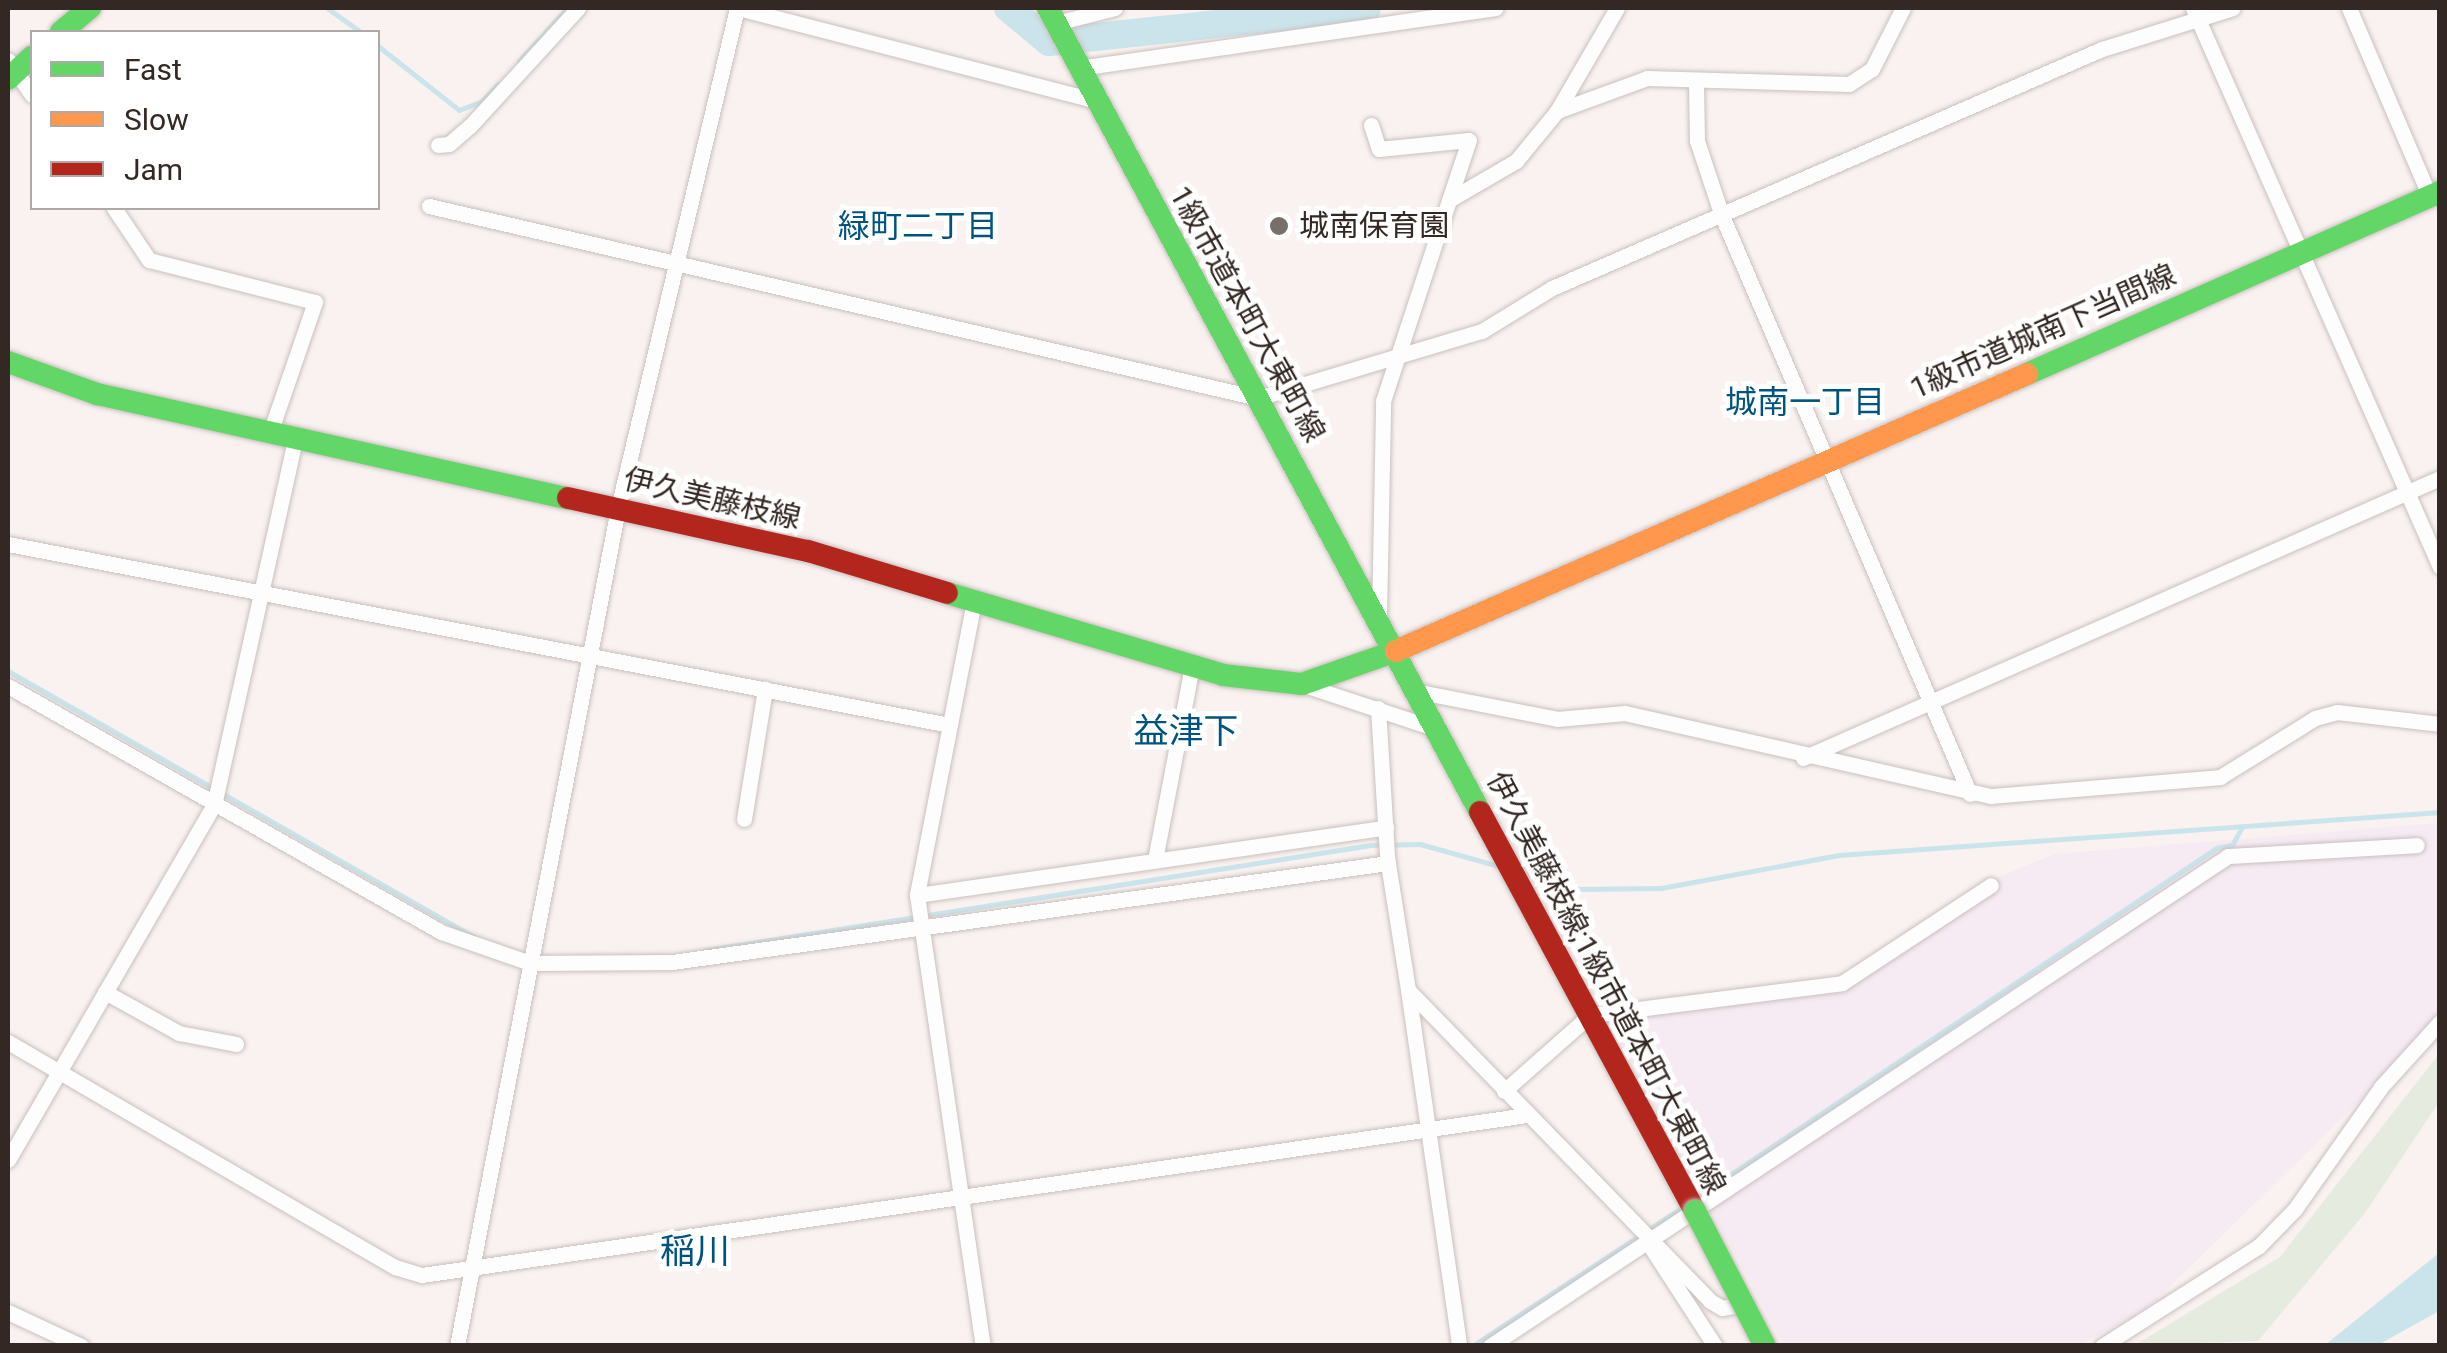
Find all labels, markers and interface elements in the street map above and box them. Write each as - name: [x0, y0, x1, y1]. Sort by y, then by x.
- legend: [30, 30, 380, 210]
- text: Fast: [124, 52, 182, 87]
- text: Slow: [124, 102, 189, 137]
- text: Jam: [124, 152, 183, 187]
- street label: 1級市道本町大東町線: [1162, 180, 1332, 448]
- district label: 緑町二丁目: [838, 207, 998, 245]
- place label: 城南保育園: [1299, 208, 1449, 244]
- marker: 城南保育園: [1268, 215, 1290, 237]
- street label: 1級市道城南下当間線: [1905, 257, 2181, 407]
- district label: 城南一丁目: [1725, 383, 1885, 421]
- street label: 伊久美藤枝線: [620, 461, 804, 537]
- district label: 益津下: [1134, 711, 1238, 753]
- street label: 伊久美藤枝線;1級市道本町大東町線: [1479, 766, 1733, 1200]
- district label: 稲川: [660, 1231, 730, 1273]

